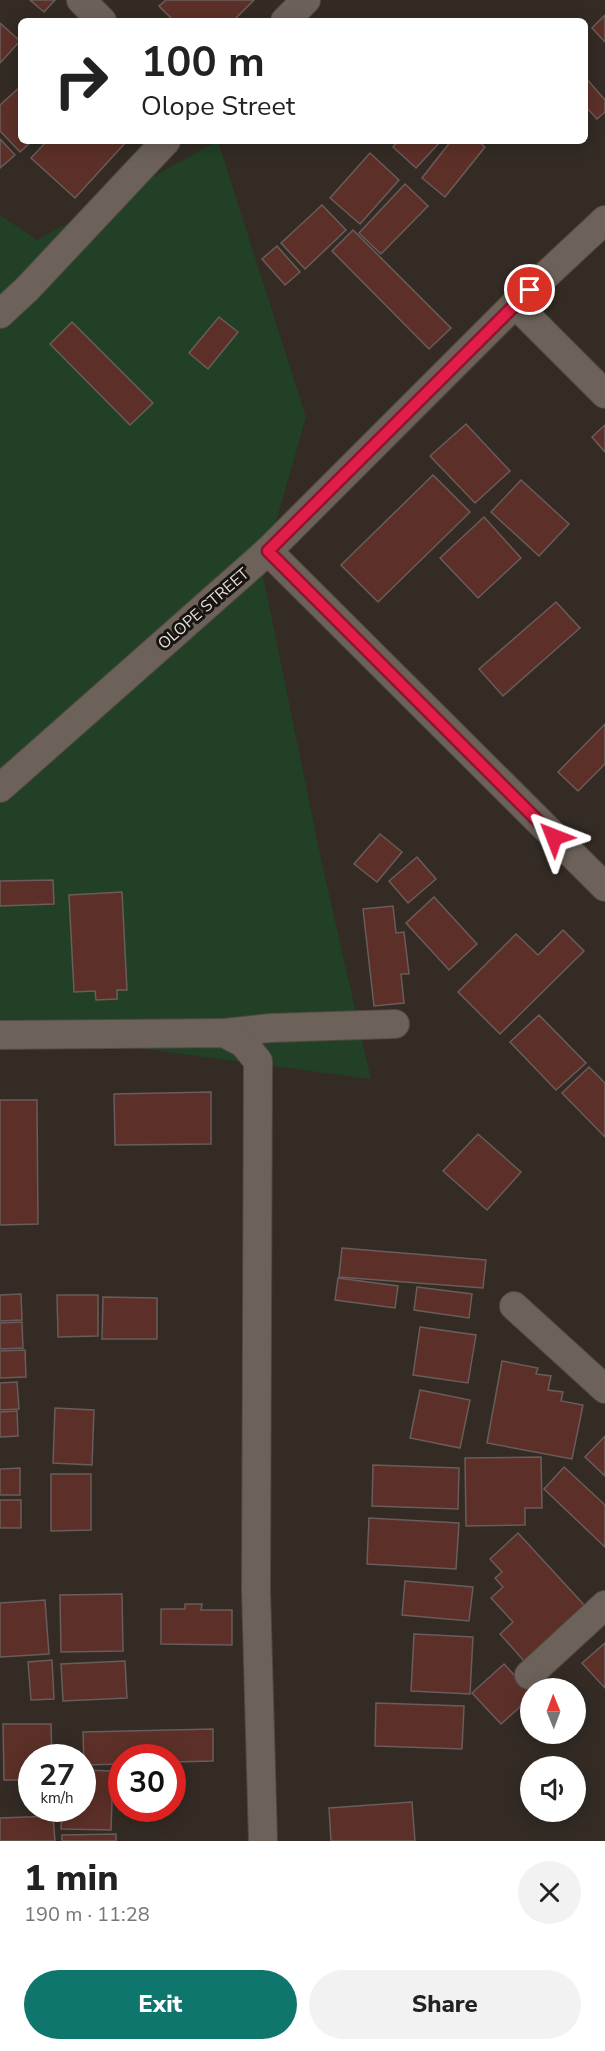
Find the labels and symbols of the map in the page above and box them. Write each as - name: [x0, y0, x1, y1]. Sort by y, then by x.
- pin: [504, 264, 555, 315]
- street label: OLOPE STREET: [153, 563, 254, 655]
- position arrow: [522, 805, 586, 869]
- north arrow: [520, 1678, 586, 1744]
- speed limit sign: 30: [108, 1744, 186, 1822]

